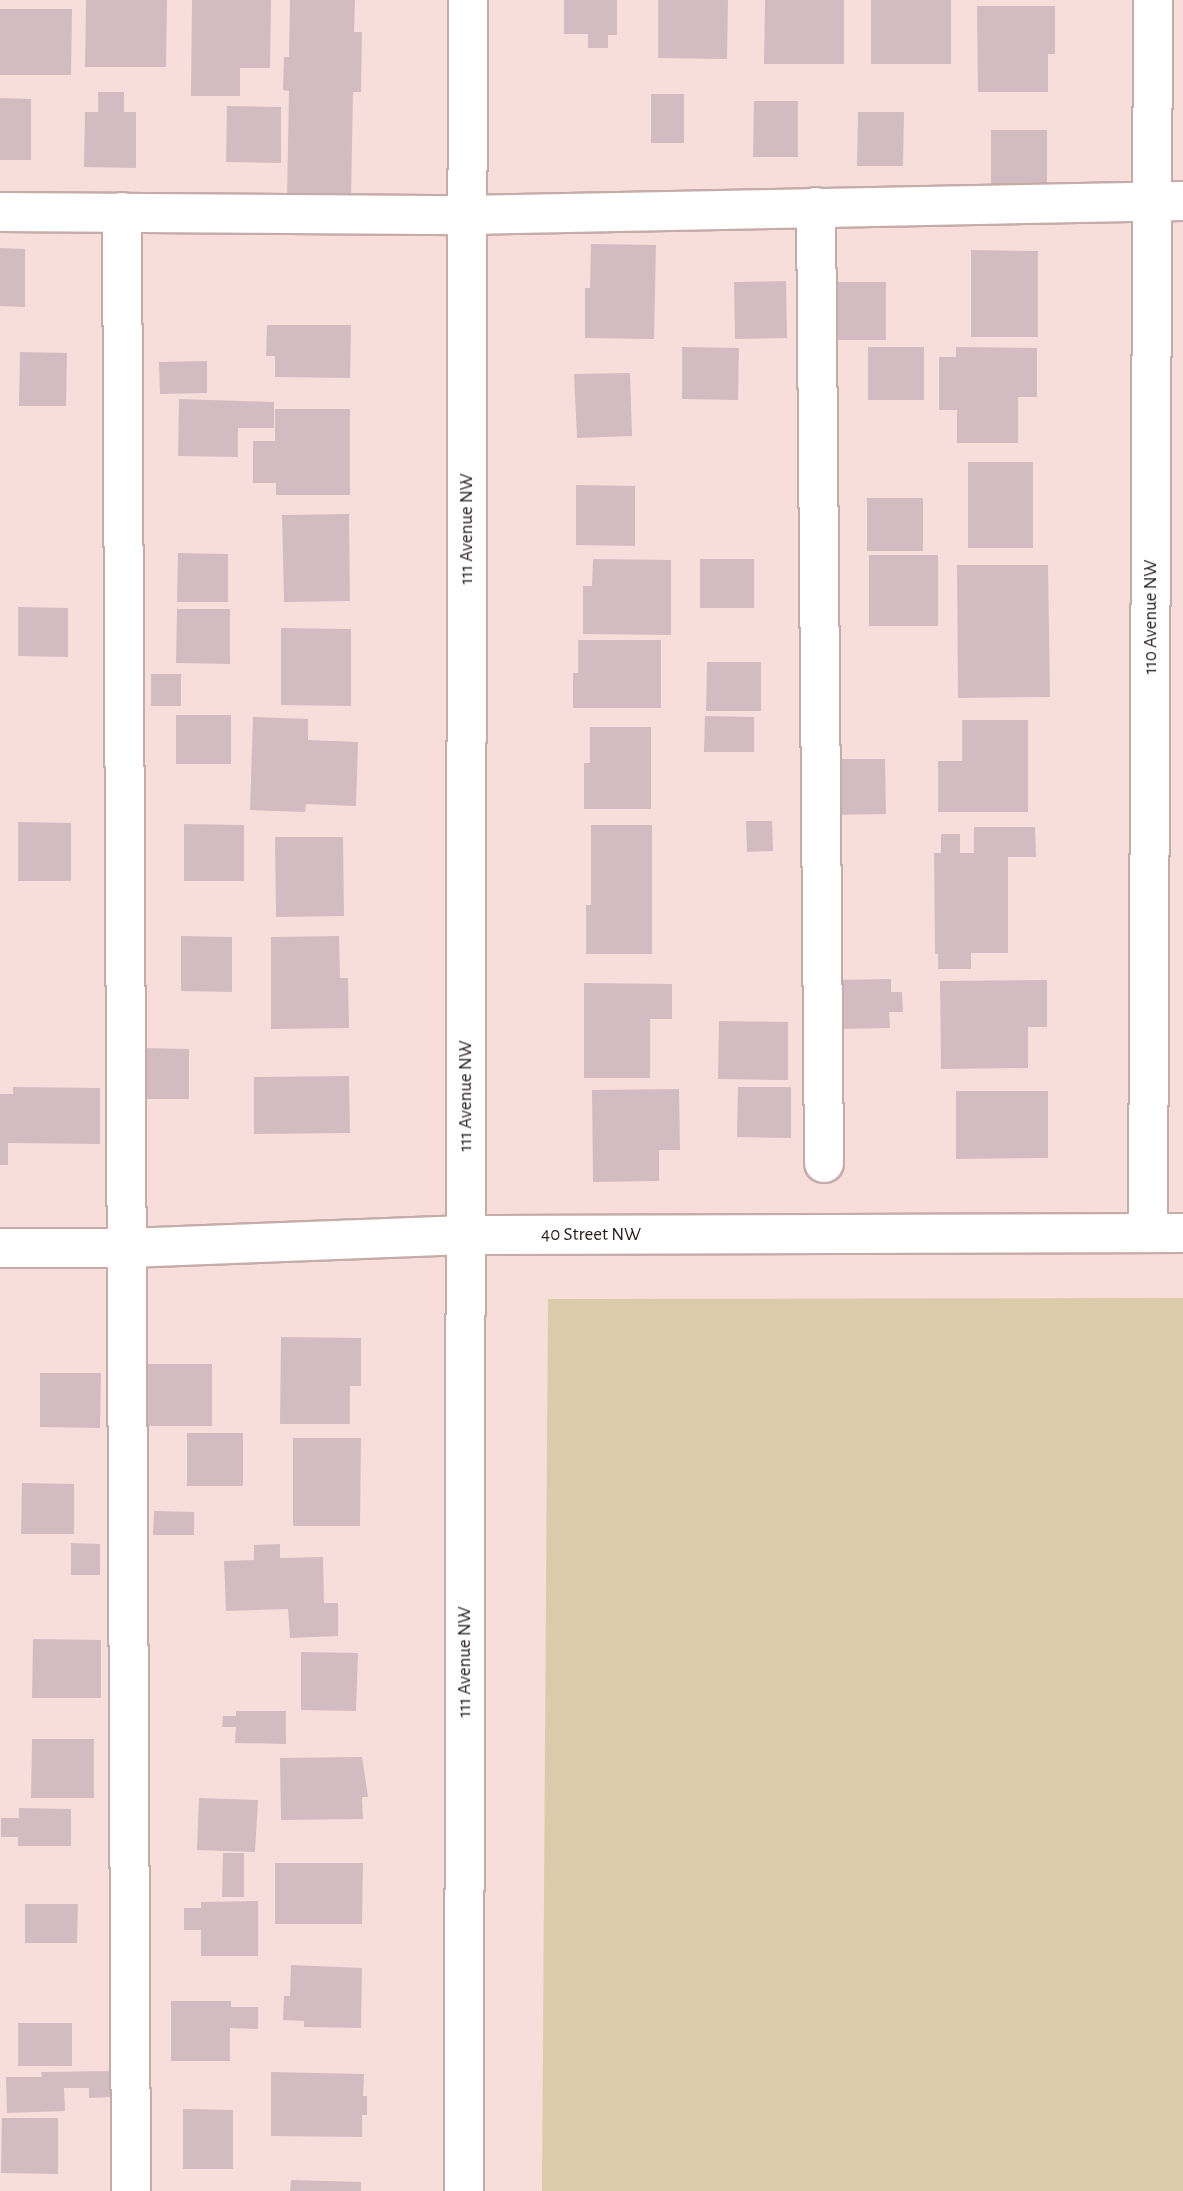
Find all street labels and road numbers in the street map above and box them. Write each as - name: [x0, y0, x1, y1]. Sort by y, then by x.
- street label: 111 Avenue NW: [456, 474, 478, 584]
- street label: 110 Avenue NW: [1140, 560, 1162, 674]
- street label: 111 Avenue NW: [455, 1041, 477, 1151]
- street label: 40 Street NW: [541, 1224, 641, 1246]
- street label: 111 Avenue NW: [454, 1607, 476, 1717]

